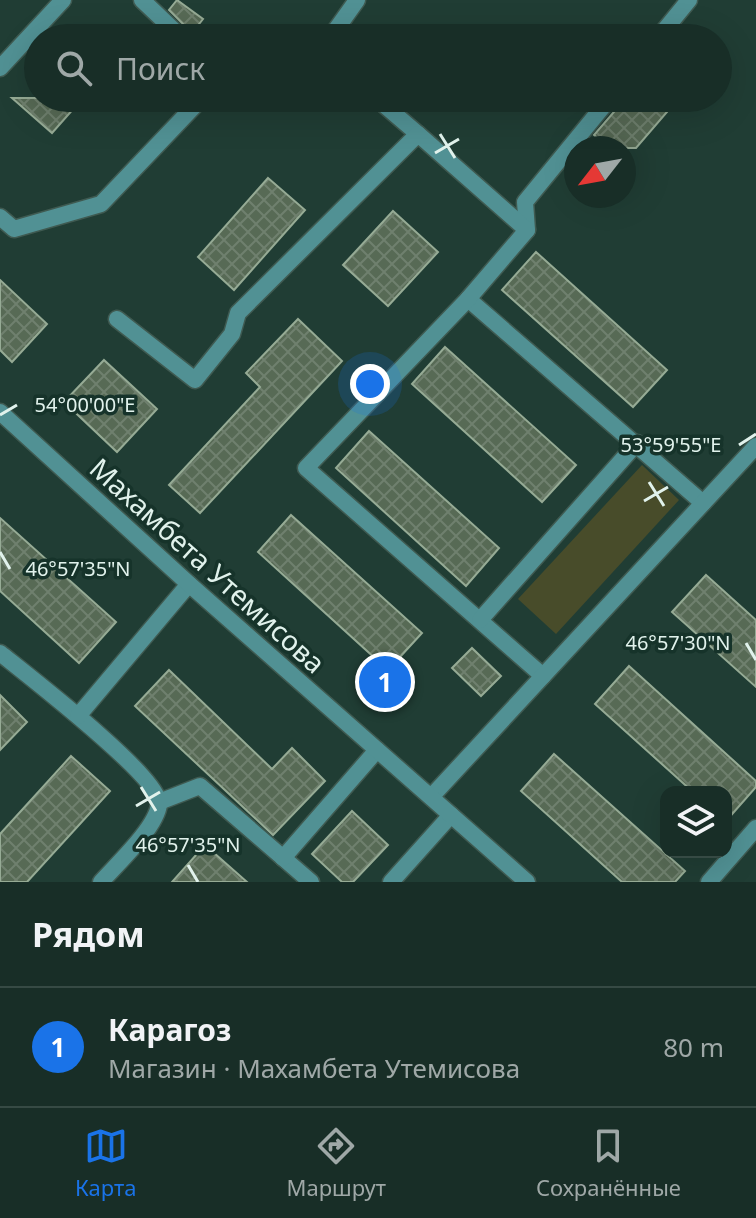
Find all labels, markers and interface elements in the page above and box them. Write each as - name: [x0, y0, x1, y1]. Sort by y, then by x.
- search box: [24, 24, 732, 112]
- icon: search: [52, 46, 96, 90]
- text: Поиск: [116, 48, 205, 89]
- north arrow: [564, 136, 636, 208]
- your location: [350, 364, 390, 404]
- text: 54°00'00"E: [35, 391, 135, 418]
- text: 53°59'55"E: [621, 431, 721, 458]
- street label: Махамбета Утемисова: [82, 449, 334, 681]
- text: 46°57'35"N: [25, 555, 131, 582]
- text: 46°57'30"N: [625, 629, 731, 656]
- pin: 1: [359, 652, 411, 712]
- map controls: [660, 786, 732, 858]
- button: layers: [660, 786, 732, 858]
- text: 46°57'35"N: [135, 831, 241, 858]
- text: Рядом: [32, 911, 145, 957]
- text: Карагоз: [108, 1009, 231, 1050]
- text: 1: [51, 1029, 65, 1065]
- text: 80 m: [663, 1029, 724, 1065]
- text: Магазин · Махамбета Утемисова: [108, 1050, 520, 1086]
- tab: Карта: [75, 1124, 136, 1202]
- tab: Маршрут: [286, 1124, 386, 1202]
- tab: Сохранённые: [536, 1124, 681, 1202]

